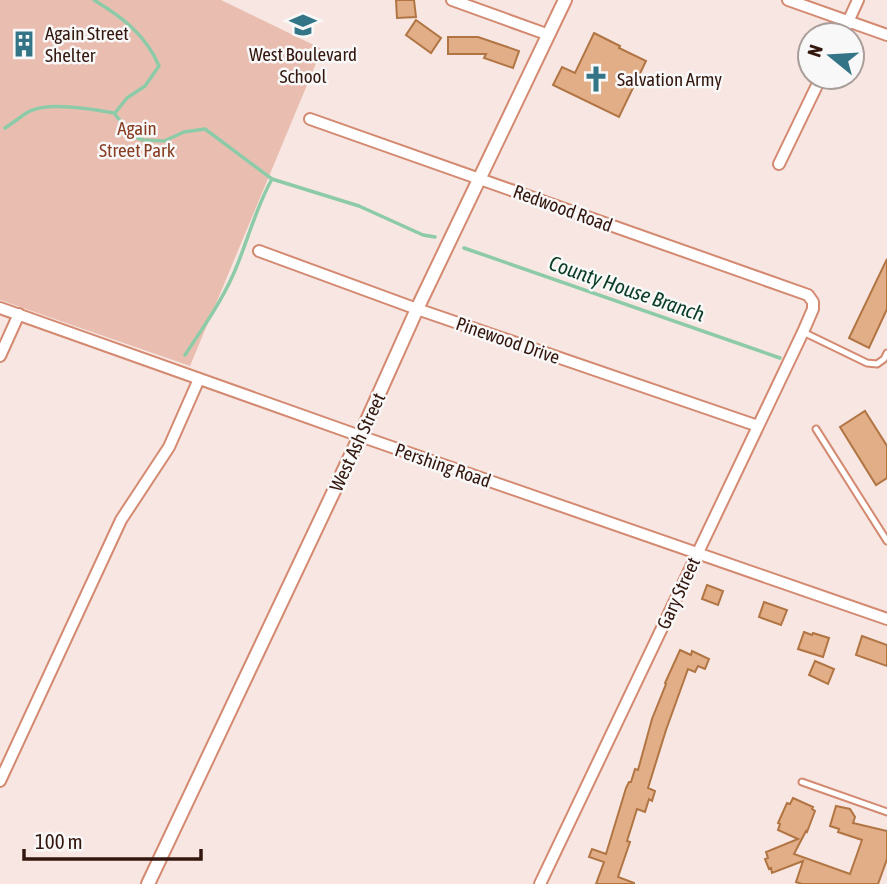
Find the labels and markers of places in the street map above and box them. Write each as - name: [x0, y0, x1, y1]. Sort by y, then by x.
- school or university icon: West Boulevard School: [288, 10, 318, 40]
- place label: Again Street Shelter: [45, 22, 129, 66]
- building icon: Again Street Shelter: [9, 29, 39, 59]
- place label: West Boulevard School: [249, 43, 357, 87]
- church icon: Salvation Army: [581, 64, 611, 94]
- place label: Salvation Army: [617, 68, 722, 90]

